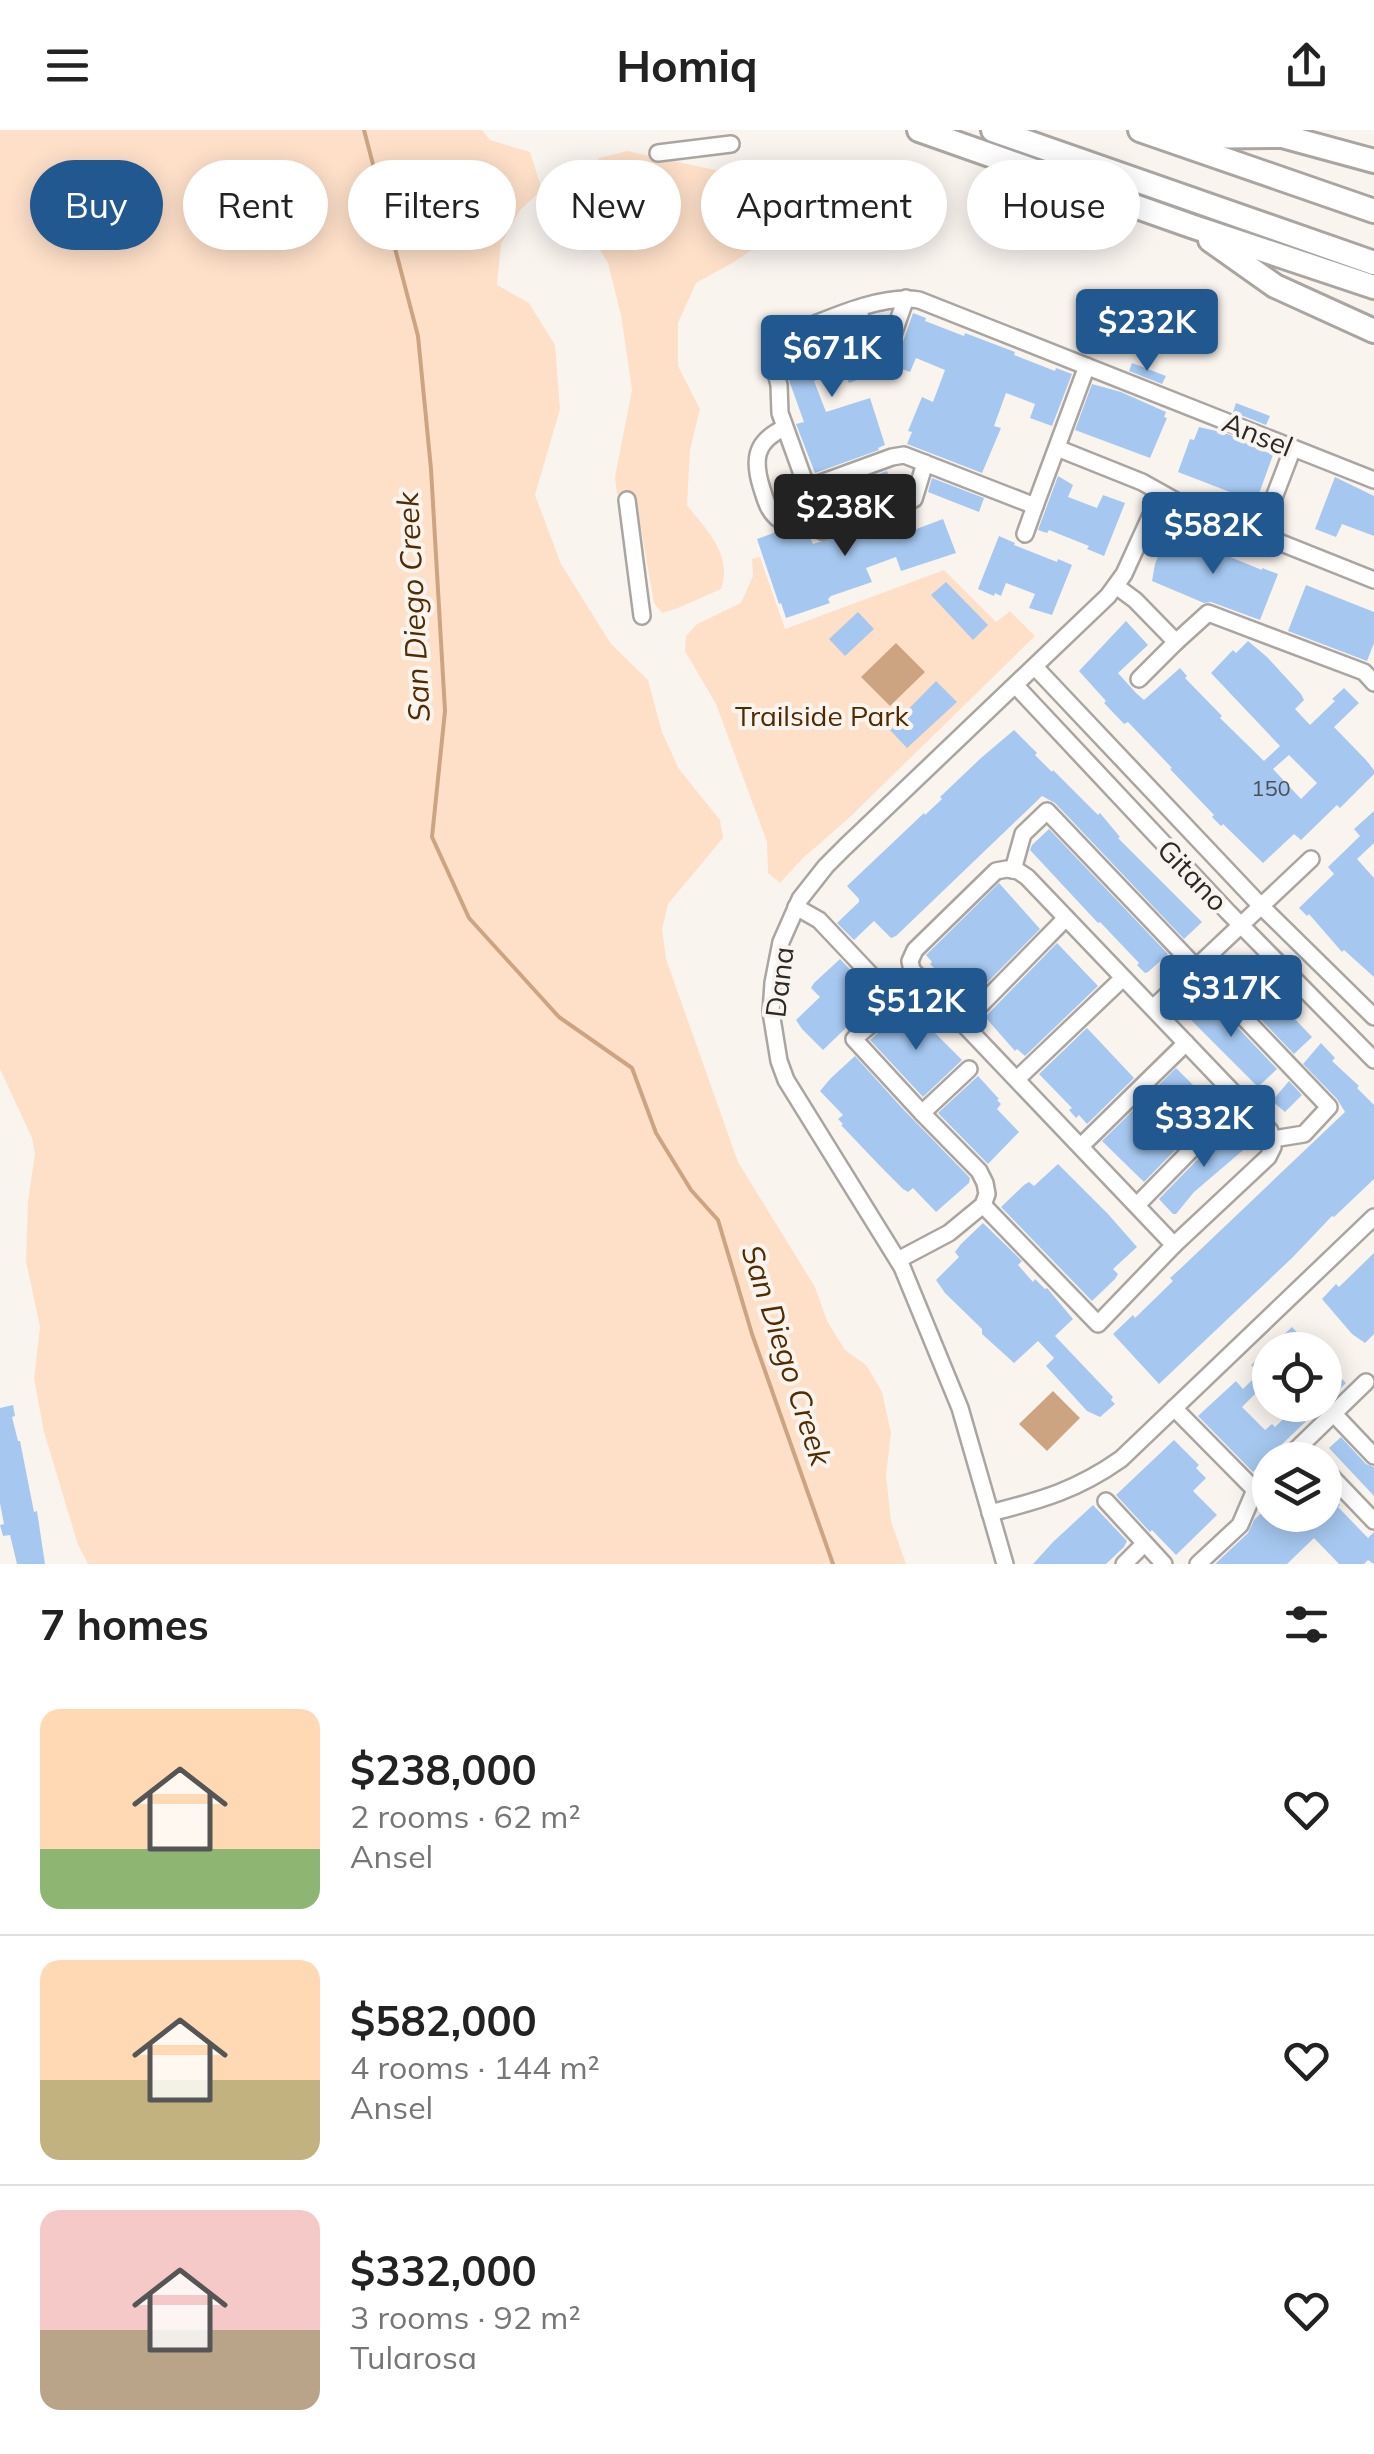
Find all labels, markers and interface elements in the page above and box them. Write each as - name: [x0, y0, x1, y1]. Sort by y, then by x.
- text: Homiq: [616, 37, 758, 93]
- icon: menu: [40, 38, 95, 93]
- icon: share: [1279, 38, 1334, 93]
- chip: Buy: [30, 160, 163, 250]
- chip: Rent: [183, 160, 328, 250]
- chip: Filters: [348, 160, 516, 250]
- chip: New: [536, 160, 681, 250]
- chip: Apartment: [701, 160, 947, 250]
- chip: House: [967, 160, 1140, 250]
- pin: $232K: [1077, 289, 1217, 374]
- text: $232K: [1098, 301, 1196, 341]
- pin: $671K: [762, 315, 902, 400]
- text: $671K: [783, 327, 881, 367]
- street label: Ansel: [1218, 404, 1298, 464]
- pin: $238K: [775, 474, 915, 559]
- text: $238K: [796, 486, 894, 526]
- water label: San Diego Creek: [388, 489, 438, 723]
- pin: $582K: [1143, 492, 1283, 577]
- text: $582K: [1164, 504, 1262, 544]
- park label: Trailside Park: [735, 698, 909, 733]
- house number: 150: [1251, 774, 1291, 802]
- street label: Gitano: [1150, 832, 1236, 918]
- street label: Dana: [757, 945, 801, 1019]
- pin: $317K: [1161, 955, 1301, 1040]
- text: $317K: [1182, 967, 1280, 1007]
- pin: $512K: [846, 968, 986, 1053]
- text: $512K: [867, 980, 965, 1020]
- pin: $332K: [1134, 1085, 1274, 1170]
- text: $332K: [1155, 1097, 1253, 1137]
- water label: San Diego Creek: [733, 1240, 841, 1472]
- map controls: [1252, 1332, 1342, 1532]
- button: locate: [1252, 1332, 1342, 1422]
- button: layers: [1252, 1442, 1342, 1532]
- icon: filters: [1279, 1597, 1334, 1652]
- text: 7 homes: [40, 1598, 209, 1651]
- text: $238,000: [350, 1743, 537, 1796]
- icon: home: [120, 1749, 240, 1869]
- icon: heart: [1279, 1782, 1334, 1837]
- text: 2 rooms · 62 m²: [350, 1796, 581, 1836]
- text: Ansel: [350, 1836, 433, 1876]
- text: $582,000: [350, 1994, 537, 2047]
- icon: home: [120, 2000, 240, 2120]
- icon: heart: [1279, 2033, 1334, 2088]
- text: 4 rooms · 144 m²: [350, 2047, 600, 2087]
- text: Ansel: [350, 2087, 433, 2127]
- text: $332,000: [350, 2244, 537, 2297]
- icon: home: [120, 2250, 240, 2370]
- icon: heart: [1279, 2283, 1334, 2338]
- text: 3 rooms · 92 m²: [350, 2297, 581, 2337]
- text: Tularosa: [350, 2337, 477, 2377]

